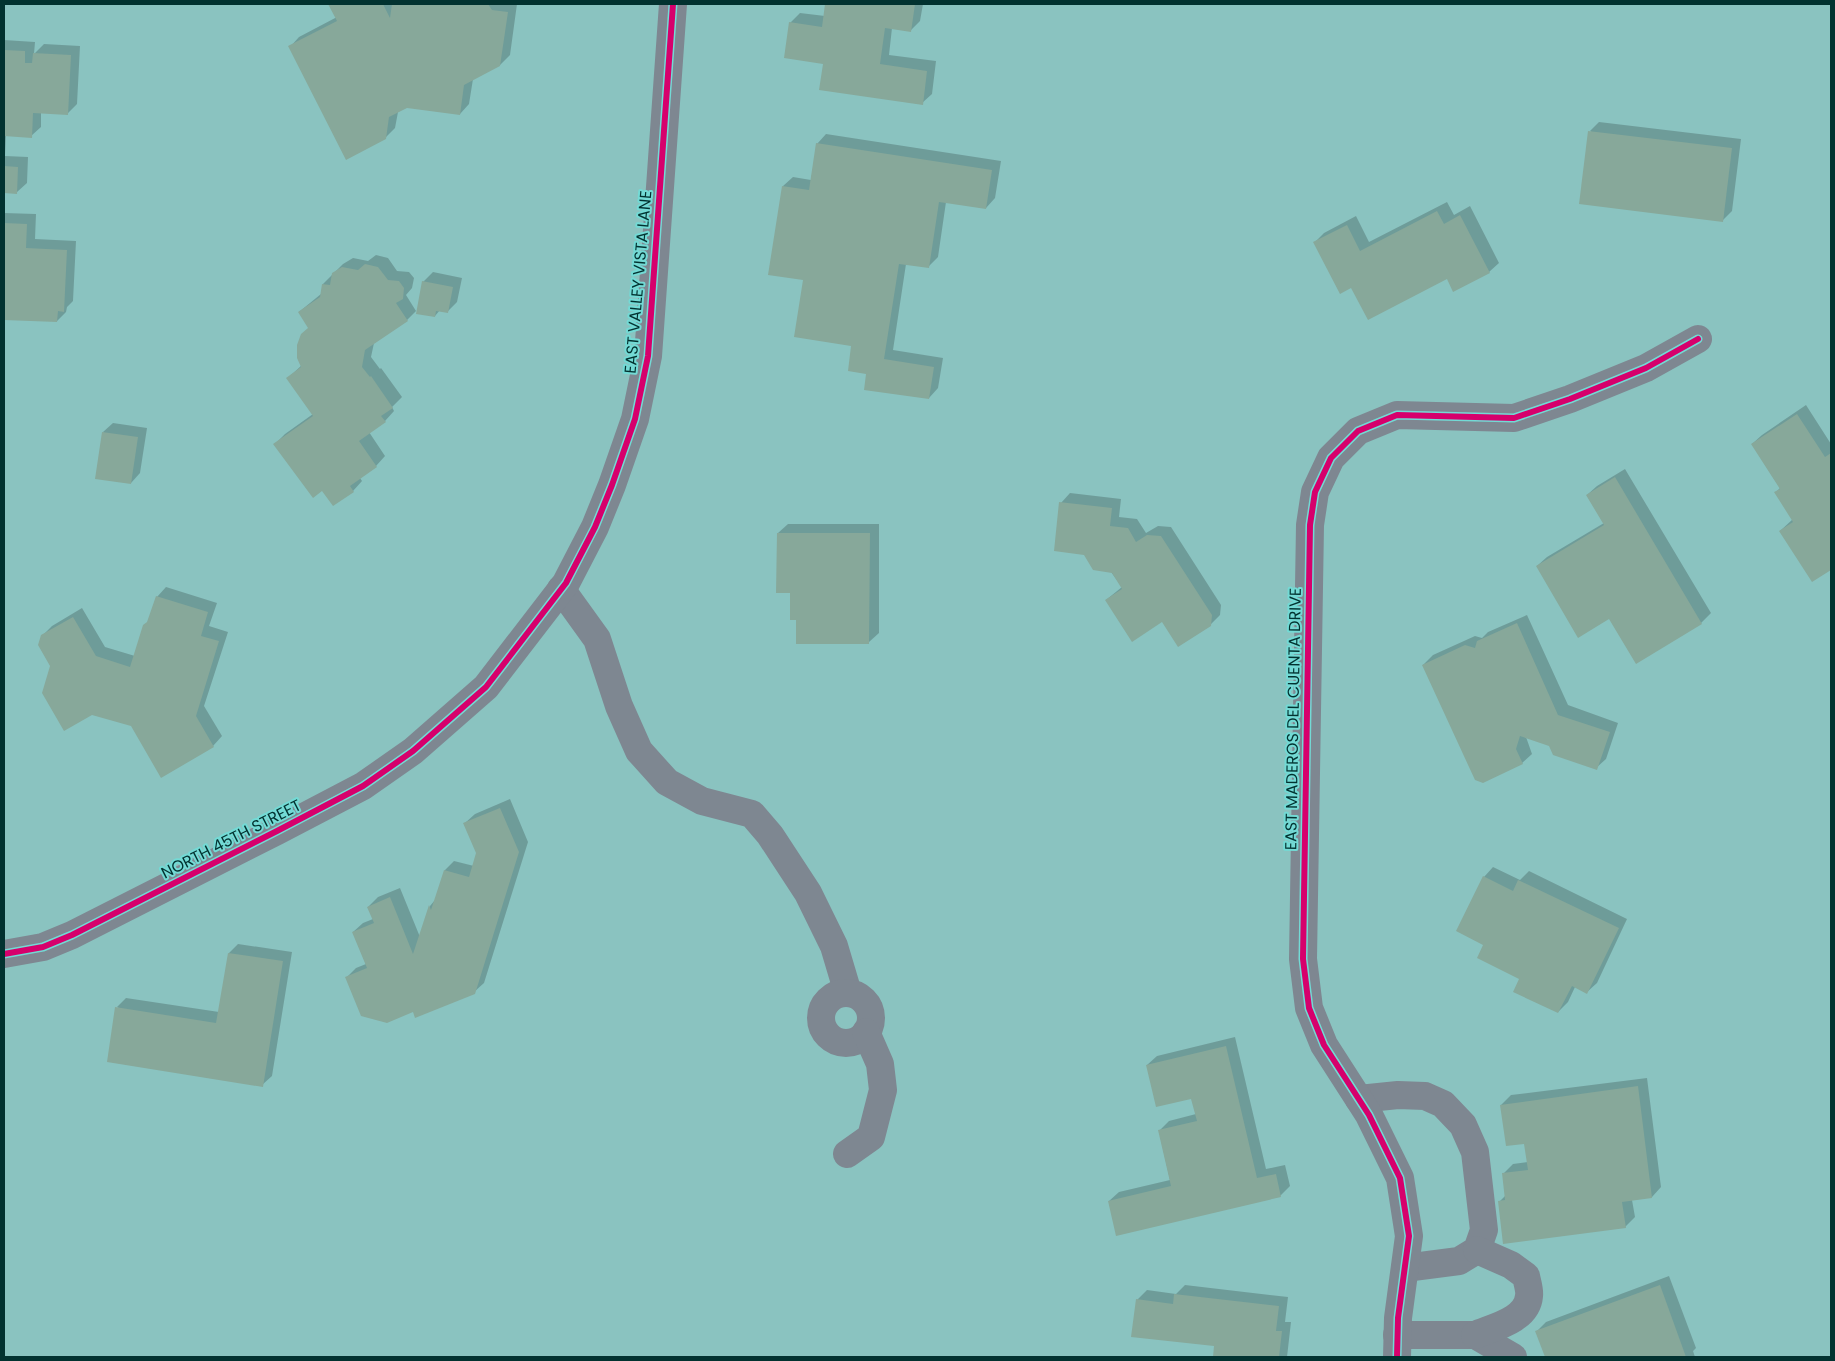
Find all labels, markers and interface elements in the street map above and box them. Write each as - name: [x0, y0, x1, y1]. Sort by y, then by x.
- street label: EAST VALLEY VISTA LANE: [619, 190, 657, 374]
- street label: EAST MADEROS DEL CUENTA DRIVE: [1279, 588, 1307, 850]
- street label: NORTH 45TH STREET: [157, 794, 305, 884]

